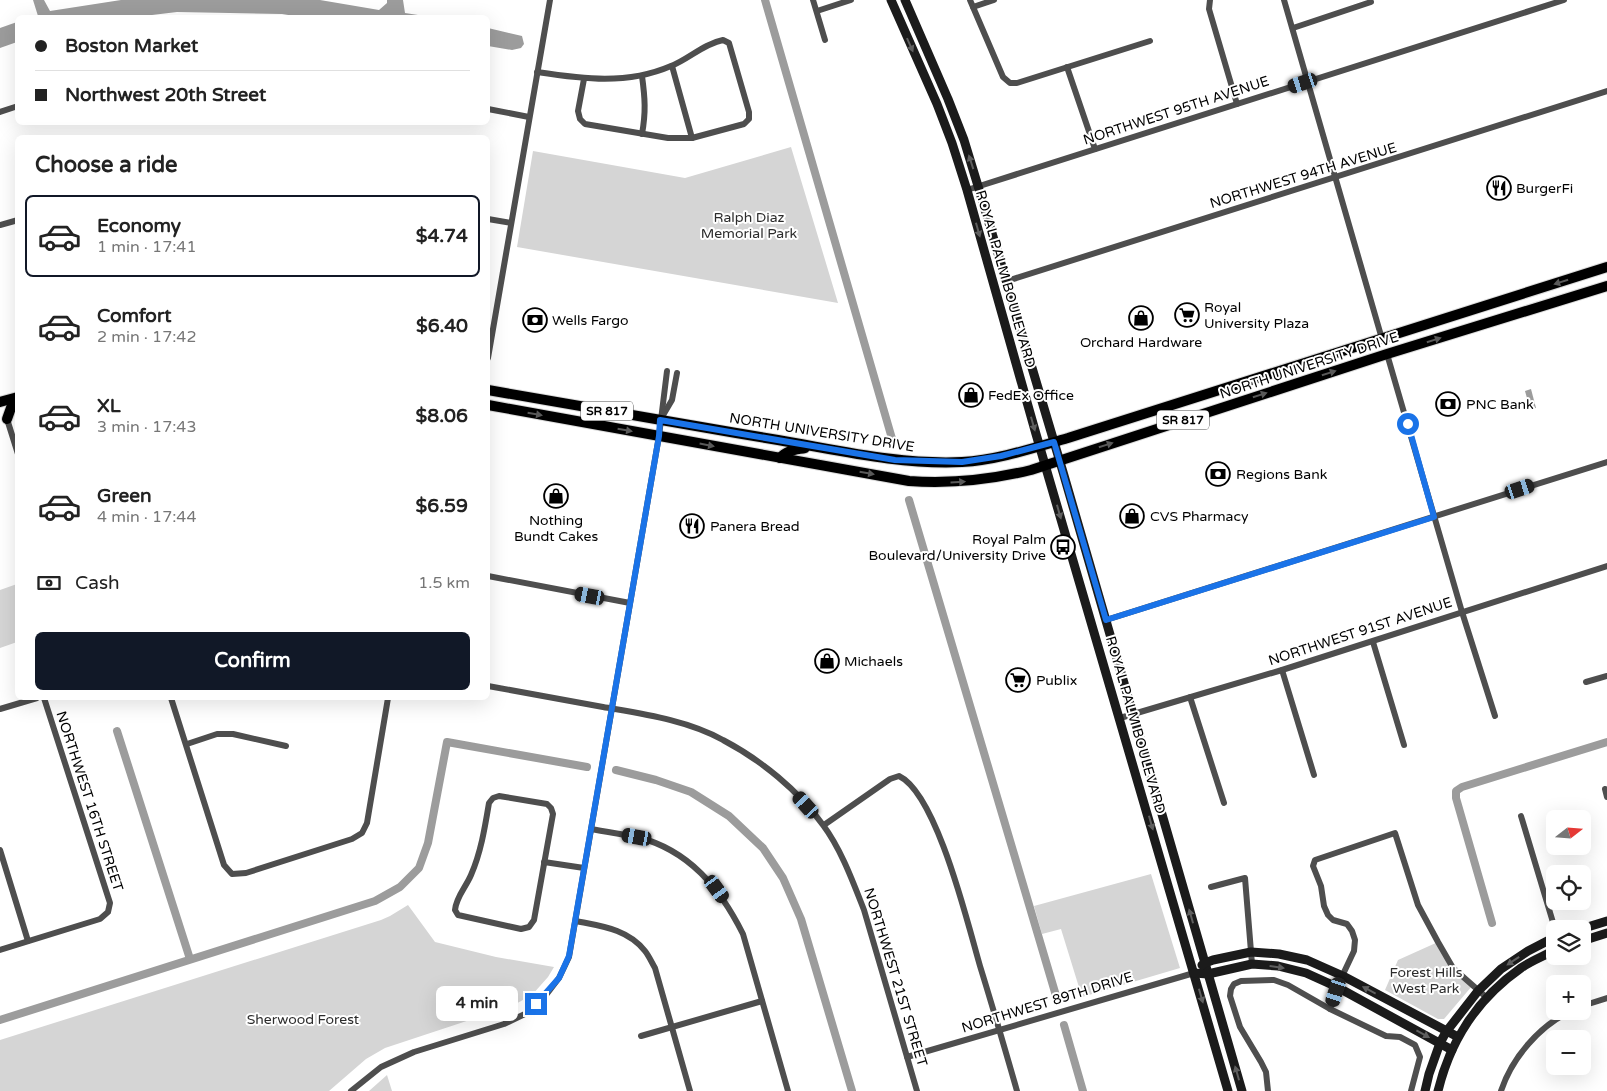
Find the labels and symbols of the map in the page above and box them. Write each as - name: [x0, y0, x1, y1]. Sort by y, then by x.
- one-way arrow: [906, 38, 914, 52]
- car: [1286, 71, 1319, 95]
- street label: NORTHWEST 95TH AVENUE: [1081, 72, 1271, 149]
- street label: NORTHWEST 94TH AVENUE: [1208, 139, 1399, 212]
- one-way arrow: [966, 154, 974, 169]
- restaurant icon: BurgerFi: [1486, 175, 1512, 201]
- place label: BurgerFi: [1516, 180, 1573, 197]
- street label: ROYAL PALM BOULEVARD: [972, 188, 1039, 370]
- park label: Ralph Diaz Memorial Park: [701, 209, 798, 242]
- one-way arrow: [974, 222, 982, 237]
- one-way arrow: [1553, 279, 1568, 286]
- place label: Royal University Plaza: [1204, 299, 1309, 332]
- supermarket icon: Royal University Plaza: [1174, 302, 1200, 328]
- shop icon: Orchard Hardware: [1128, 305, 1154, 331]
- bank icon: Wells Fargo: [522, 307, 548, 333]
- place label: Wells Fargo: [552, 312, 629, 329]
- street label: NORTH UNIVERSITY DRIVE: [1217, 328, 1401, 402]
- place label: Orchard Hardware: [1080, 334, 1202, 351]
- one-way arrow: [1426, 335, 1441, 343]
- one-way arrow: [1322, 368, 1337, 376]
- shop icon: FedEx Office: [958, 382, 984, 408]
- place label: FedEx Office: [988, 387, 1074, 404]
- one-way arrow: [1253, 390, 1268, 398]
- bank icon: PNC Bank: [1435, 391, 1461, 417]
- place label: PNC Bank: [1466, 396, 1534, 413]
- road number: SR 817: [581, 402, 633, 421]
- street label: NORTH UNIVERSITY DRIVE: [728, 409, 916, 456]
- one-way arrow: [528, 410, 544, 418]
- road number: SR 817: [1157, 410, 1209, 430]
- route start: [1397, 413, 1419, 435]
- one-way arrow: [1030, 417, 1038, 432]
- one-way arrow: [618, 426, 634, 434]
- one-way arrow: [699, 441, 715, 449]
- one-way arrow: [1099, 441, 1114, 449]
- bank icon: Regions Bank: [1205, 461, 1231, 487]
- place label: Regions Bank: [1236, 466, 1328, 483]
- one-way arrow: [859, 470, 875, 478]
- car: [1503, 477, 1536, 501]
- one-way arrow: [950, 478, 966, 486]
- shop icon: Nothing Bundt Cakes: [543, 483, 569, 509]
- shop icon: CVS Pharmacy: [1119, 503, 1145, 529]
- one-way arrow: [1055, 504, 1063, 519]
- place label: CVS Pharmacy: [1150, 508, 1249, 525]
- place label: Nothing Bundt Cakes: [514, 512, 598, 545]
- restaurant icon: Panera Bread: [679, 513, 705, 539]
- place label: Panera Bread: [710, 518, 800, 535]
- place label: Royal Palm Boulevard/University Drive: [868, 531, 1046, 564]
- bus stop icon: Royal Palm Boulevard/University Drive: [1050, 534, 1076, 560]
- car: [573, 586, 606, 606]
- street label: NORTHWEST 91ST AVENUE: [1266, 594, 1454, 669]
- street label: ROYAL PALM BOULEVARD: [1102, 634, 1169, 816]
- shop icon: Michaels: [814, 648, 840, 674]
- place label: Michaels: [844, 653, 903, 670]
- supermarket icon: Publix: [1005, 667, 1031, 693]
- place label: Publix: [1036, 672, 1077, 689]
- street label: NORTHWEST 16TH STREET: [52, 709, 127, 894]
- car: [790, 789, 821, 821]
- north arrow: [1546, 810, 1591, 855]
- one-way arrow: [1147, 816, 1155, 831]
- car: [620, 827, 653, 847]
- car: [702, 872, 731, 906]
- street label: NORTHWEST 21ST STREET: [860, 886, 931, 1069]
- one-way arrow: [1187, 908, 1195, 923]
- one-way arrow: [1506, 956, 1519, 966]
- one-way arrow: [1269, 963, 1285, 971]
- park label: Forest Hills West Park: [1390, 964, 1463, 997]
- street label: NORTHWEST 89TH DRIVE: [959, 968, 1135, 1037]
- car: [1324, 975, 1347, 1009]
- callout: 4 min: [436, 986, 518, 1022]
- one-way arrow: [1361, 986, 1376, 994]
- one-way arrow: [1197, 988, 1205, 1003]
- route end: [525, 993, 547, 1015]
- park label: Sherwood Forest: [247, 1011, 360, 1028]
- one-way arrow: [1416, 1030, 1431, 1038]
- one-way arrow: [1232, 1066, 1240, 1081]

